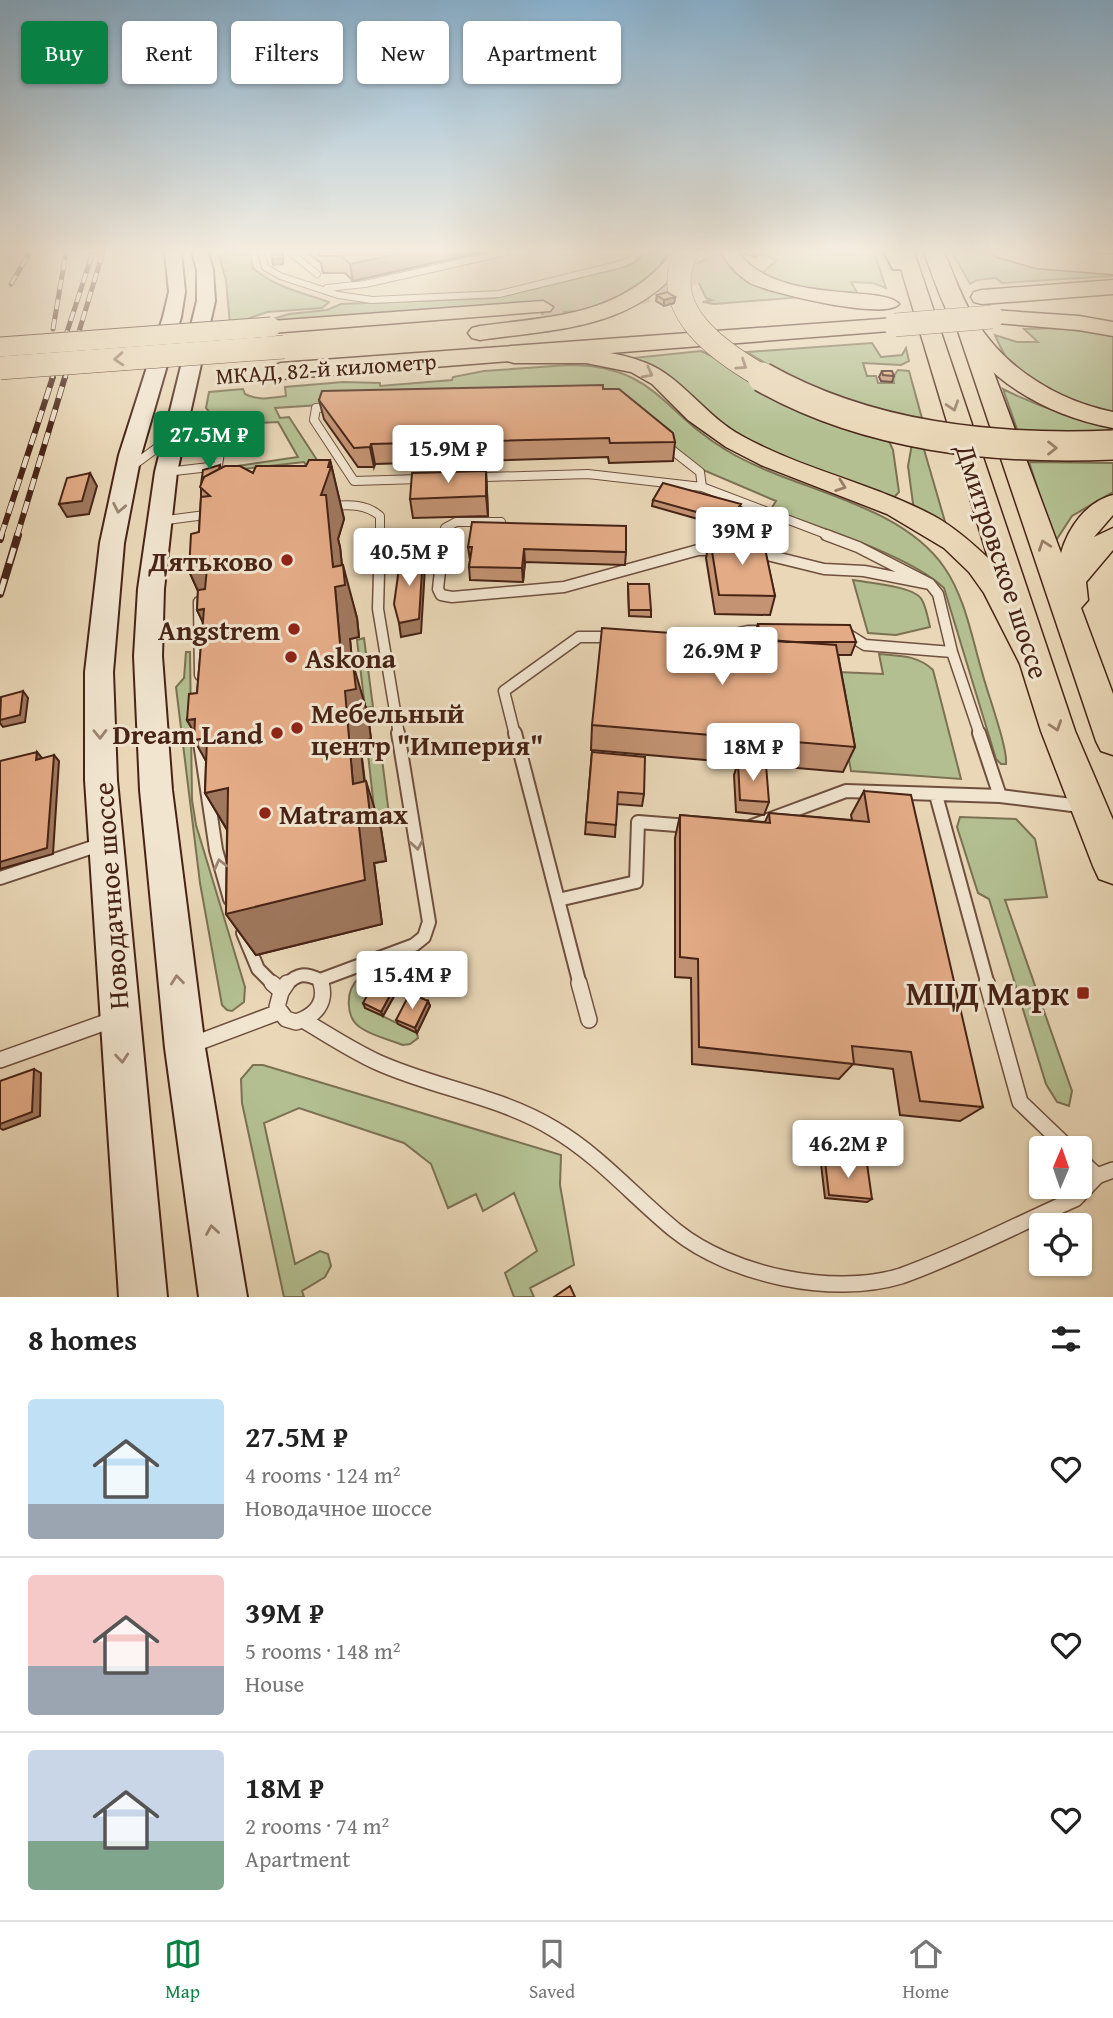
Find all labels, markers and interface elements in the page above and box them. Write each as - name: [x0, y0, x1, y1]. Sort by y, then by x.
- chip: Buy: [21, 21, 108, 84]
- chip: Rent: [122, 21, 217, 84]
- chip: Filters: [231, 21, 343, 84]
- chip: New: [357, 21, 449, 84]
- chip: Apartment: [463, 21, 621, 84]
- street label: МКАД, 82-й километр: [215, 344, 437, 392]
- one-way arrow: [113, 351, 124, 366]
- one-way arrow: [734, 356, 747, 369]
- one-way arrow: [641, 364, 653, 378]
- one-way arrow: [945, 399, 959, 411]
- pin: 27.5M ₽: [144, 412, 274, 471]
- text: 27.5M ₽: [169, 417, 249, 450]
- pin: 15.9M ₽: [383, 426, 513, 485]
- text: 15.9M ₽: [408, 431, 488, 464]
- street label: Дмитровское шоссе: [945, 437, 1060, 684]
- one-way arrow: [1048, 440, 1058, 456]
- one-way arrow: [835, 478, 847, 492]
- one-way arrow: [113, 502, 128, 514]
- pin: 39M ₽: [693, 508, 791, 567]
- text: 39M ₽: [712, 513, 772, 546]
- pin: 40.5M ₽: [344, 528, 474, 588]
- text: 40.5M ₽: [369, 534, 449, 567]
- place label: Дятьково: [148, 540, 273, 581]
- one-way arrow: [1038, 540, 1052, 552]
- marker: Дятьково: [279, 552, 295, 568]
- place label: Angstrem: [158, 609, 280, 650]
- marker: Angstrem: [286, 621, 302, 637]
- pin: 26.9M ₽: [657, 628, 787, 687]
- text: 26.9M ₽: [682, 633, 762, 666]
- place label: Askona: [305, 637, 397, 678]
- marker: Askona: [283, 649, 299, 665]
- place label: Мебельный центр "Империя": [311, 692, 543, 765]
- place label: Dream Land: [113, 713, 264, 754]
- one-way arrow: [1048, 719, 1062, 731]
- marker: Мебельный центр "Империя": [289, 720, 305, 736]
- pin: 18M ₽: [704, 724, 802, 783]
- marker: Dream Land: [269, 725, 285, 741]
- one-way arrow: [92, 729, 108, 739]
- text: 18M ₽: [723, 729, 783, 762]
- street label: Новодачное шоссе: [82, 781, 138, 1011]
- place label: Matramax: [279, 793, 408, 834]
- marker: Matramax: [257, 805, 273, 821]
- one-way arrow: [409, 839, 424, 851]
- one-way arrow: [214, 859, 228, 871]
- pin: 15.4M ₽: [347, 951, 477, 1011]
- text: 15.4M ₽: [372, 957, 452, 990]
- place label: МЦД Марк: [906, 969, 1069, 1017]
- one-way arrow: [170, 974, 185, 985]
- marker: МЦД Марк: [1075, 985, 1091, 1001]
- one-way arrow: [114, 1053, 129, 1064]
- pin: 46.2M ₽: [783, 1120, 913, 1180]
- text: 46.2M ₽: [808, 1126, 888, 1159]
- north arrow: [1029, 1136, 1092, 1199]
- map controls: [1029, 1136, 1092, 1276]
- button: locate: [1029, 1213, 1092, 1276]
- one-way arrow: [205, 1224, 220, 1235]
- text: 8 homes: [28, 1317, 137, 1361]
- icon: filters: [1047, 1320, 1085, 1358]
- text: 27.5M ₽: [245, 1414, 348, 1458]
- icon: home: [84, 1427, 168, 1511]
- icon: heart: [1047, 1450, 1085, 1488]
- text: 4 rooms · 124 m²: [245, 1458, 400, 1491]
- text: Новодачное шоссе: [245, 1491, 432, 1524]
- text: 39M ₽: [245, 1590, 324, 1634]
- icon: home: [84, 1603, 168, 1687]
- icon: heart: [1047, 1626, 1085, 1664]
- text: 5 rooms · 148 m²: [245, 1634, 400, 1667]
- text: House: [245, 1667, 304, 1700]
- text: 18M ₽: [245, 1765, 324, 1809]
- icon: home: [84, 1778, 168, 1862]
- icon: heart: [1047, 1801, 1085, 1839]
- text: 2 rooms · 74 m²: [245, 1809, 389, 1842]
- text: Apartment: [245, 1842, 350, 1875]
- tab: Map: [164, 1935, 202, 2005]
- tab: Saved: [529, 1935, 575, 2005]
- tab: Home: [903, 1935, 949, 2005]

